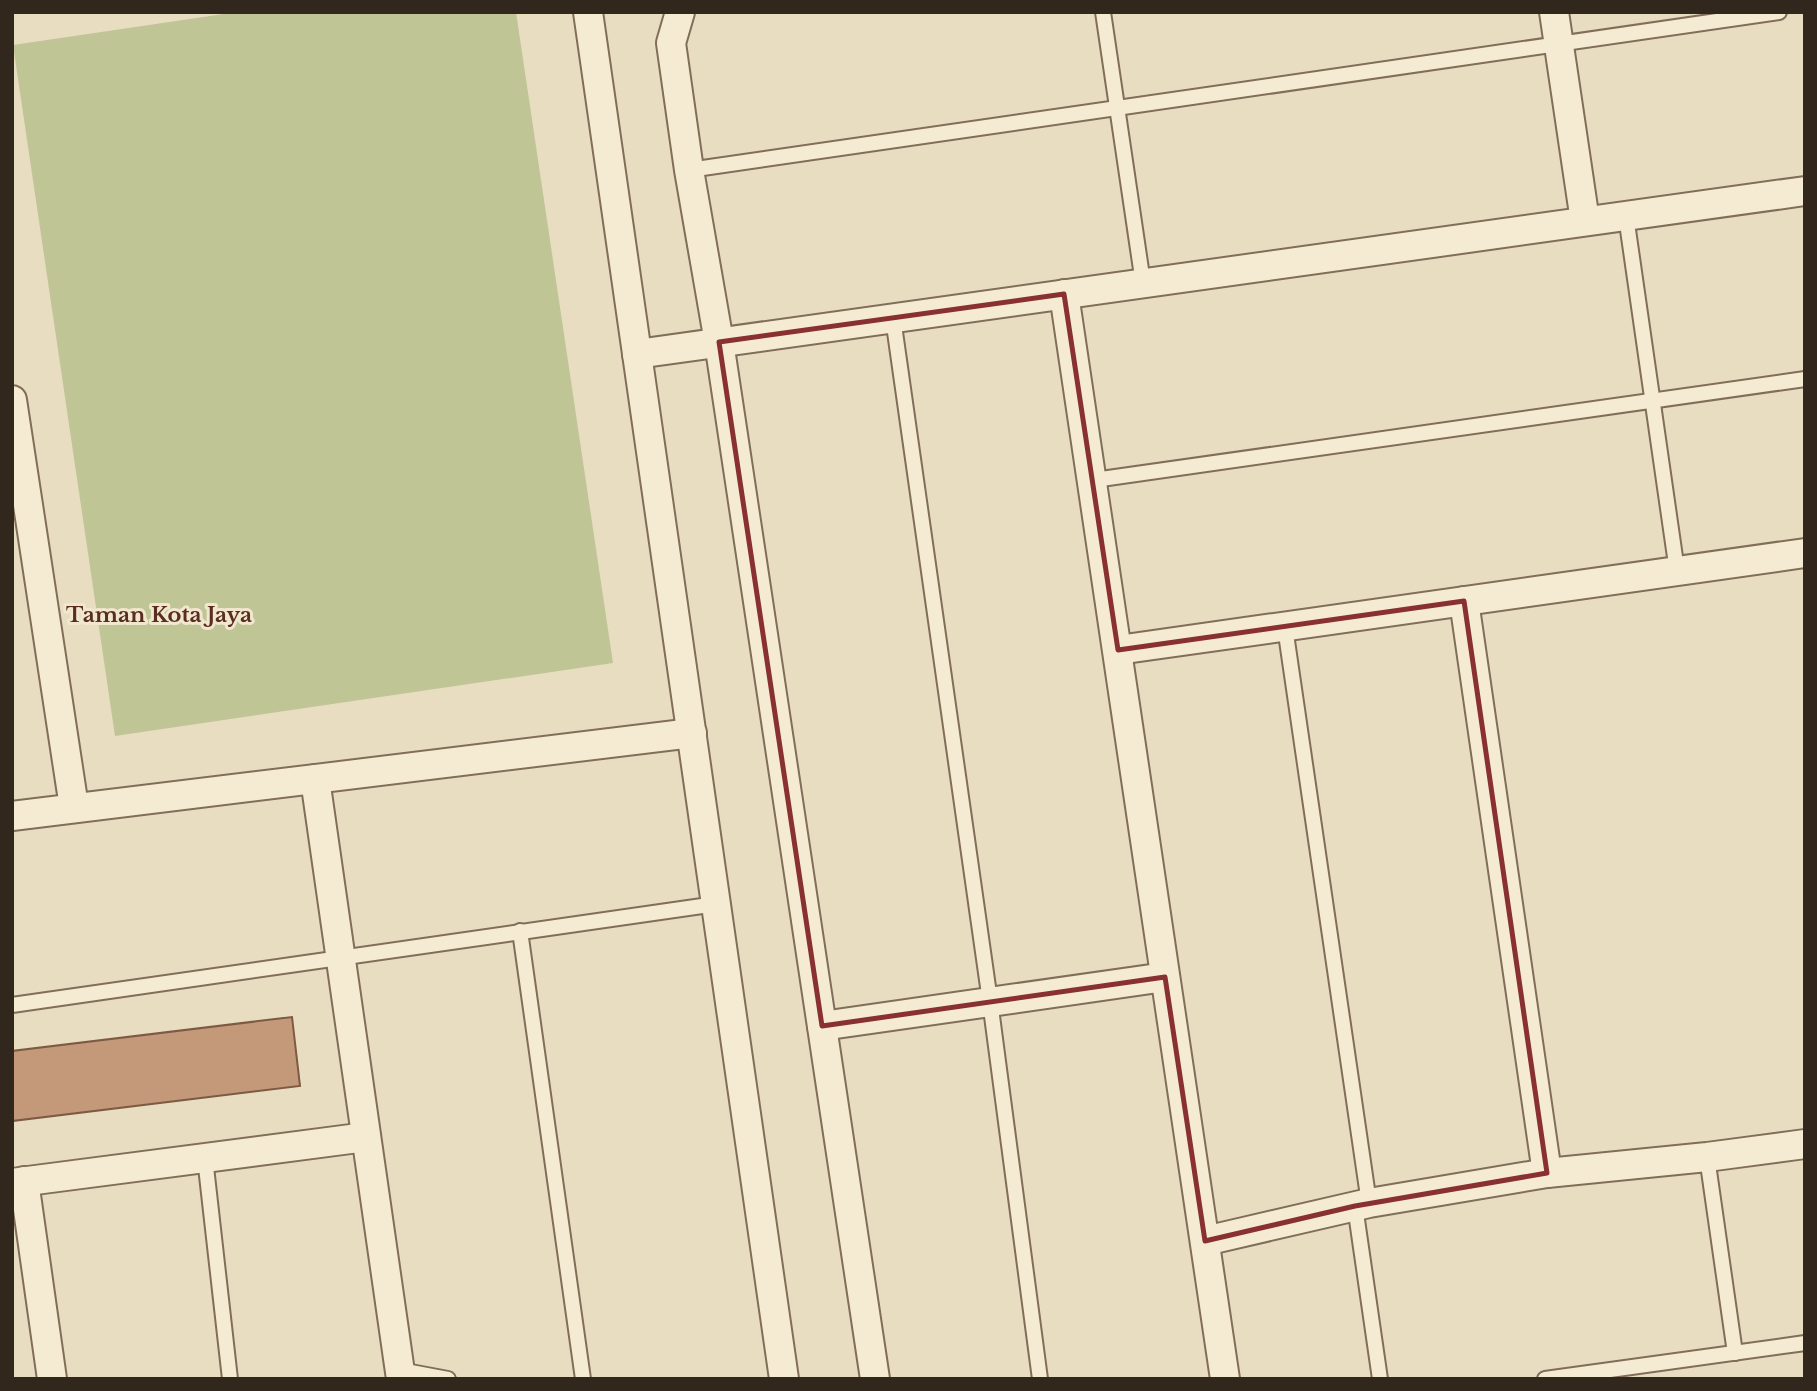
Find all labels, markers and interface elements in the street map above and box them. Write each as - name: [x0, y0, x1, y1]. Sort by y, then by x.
- district label: Taman Kota Jaya: [66, 602, 252, 628]

